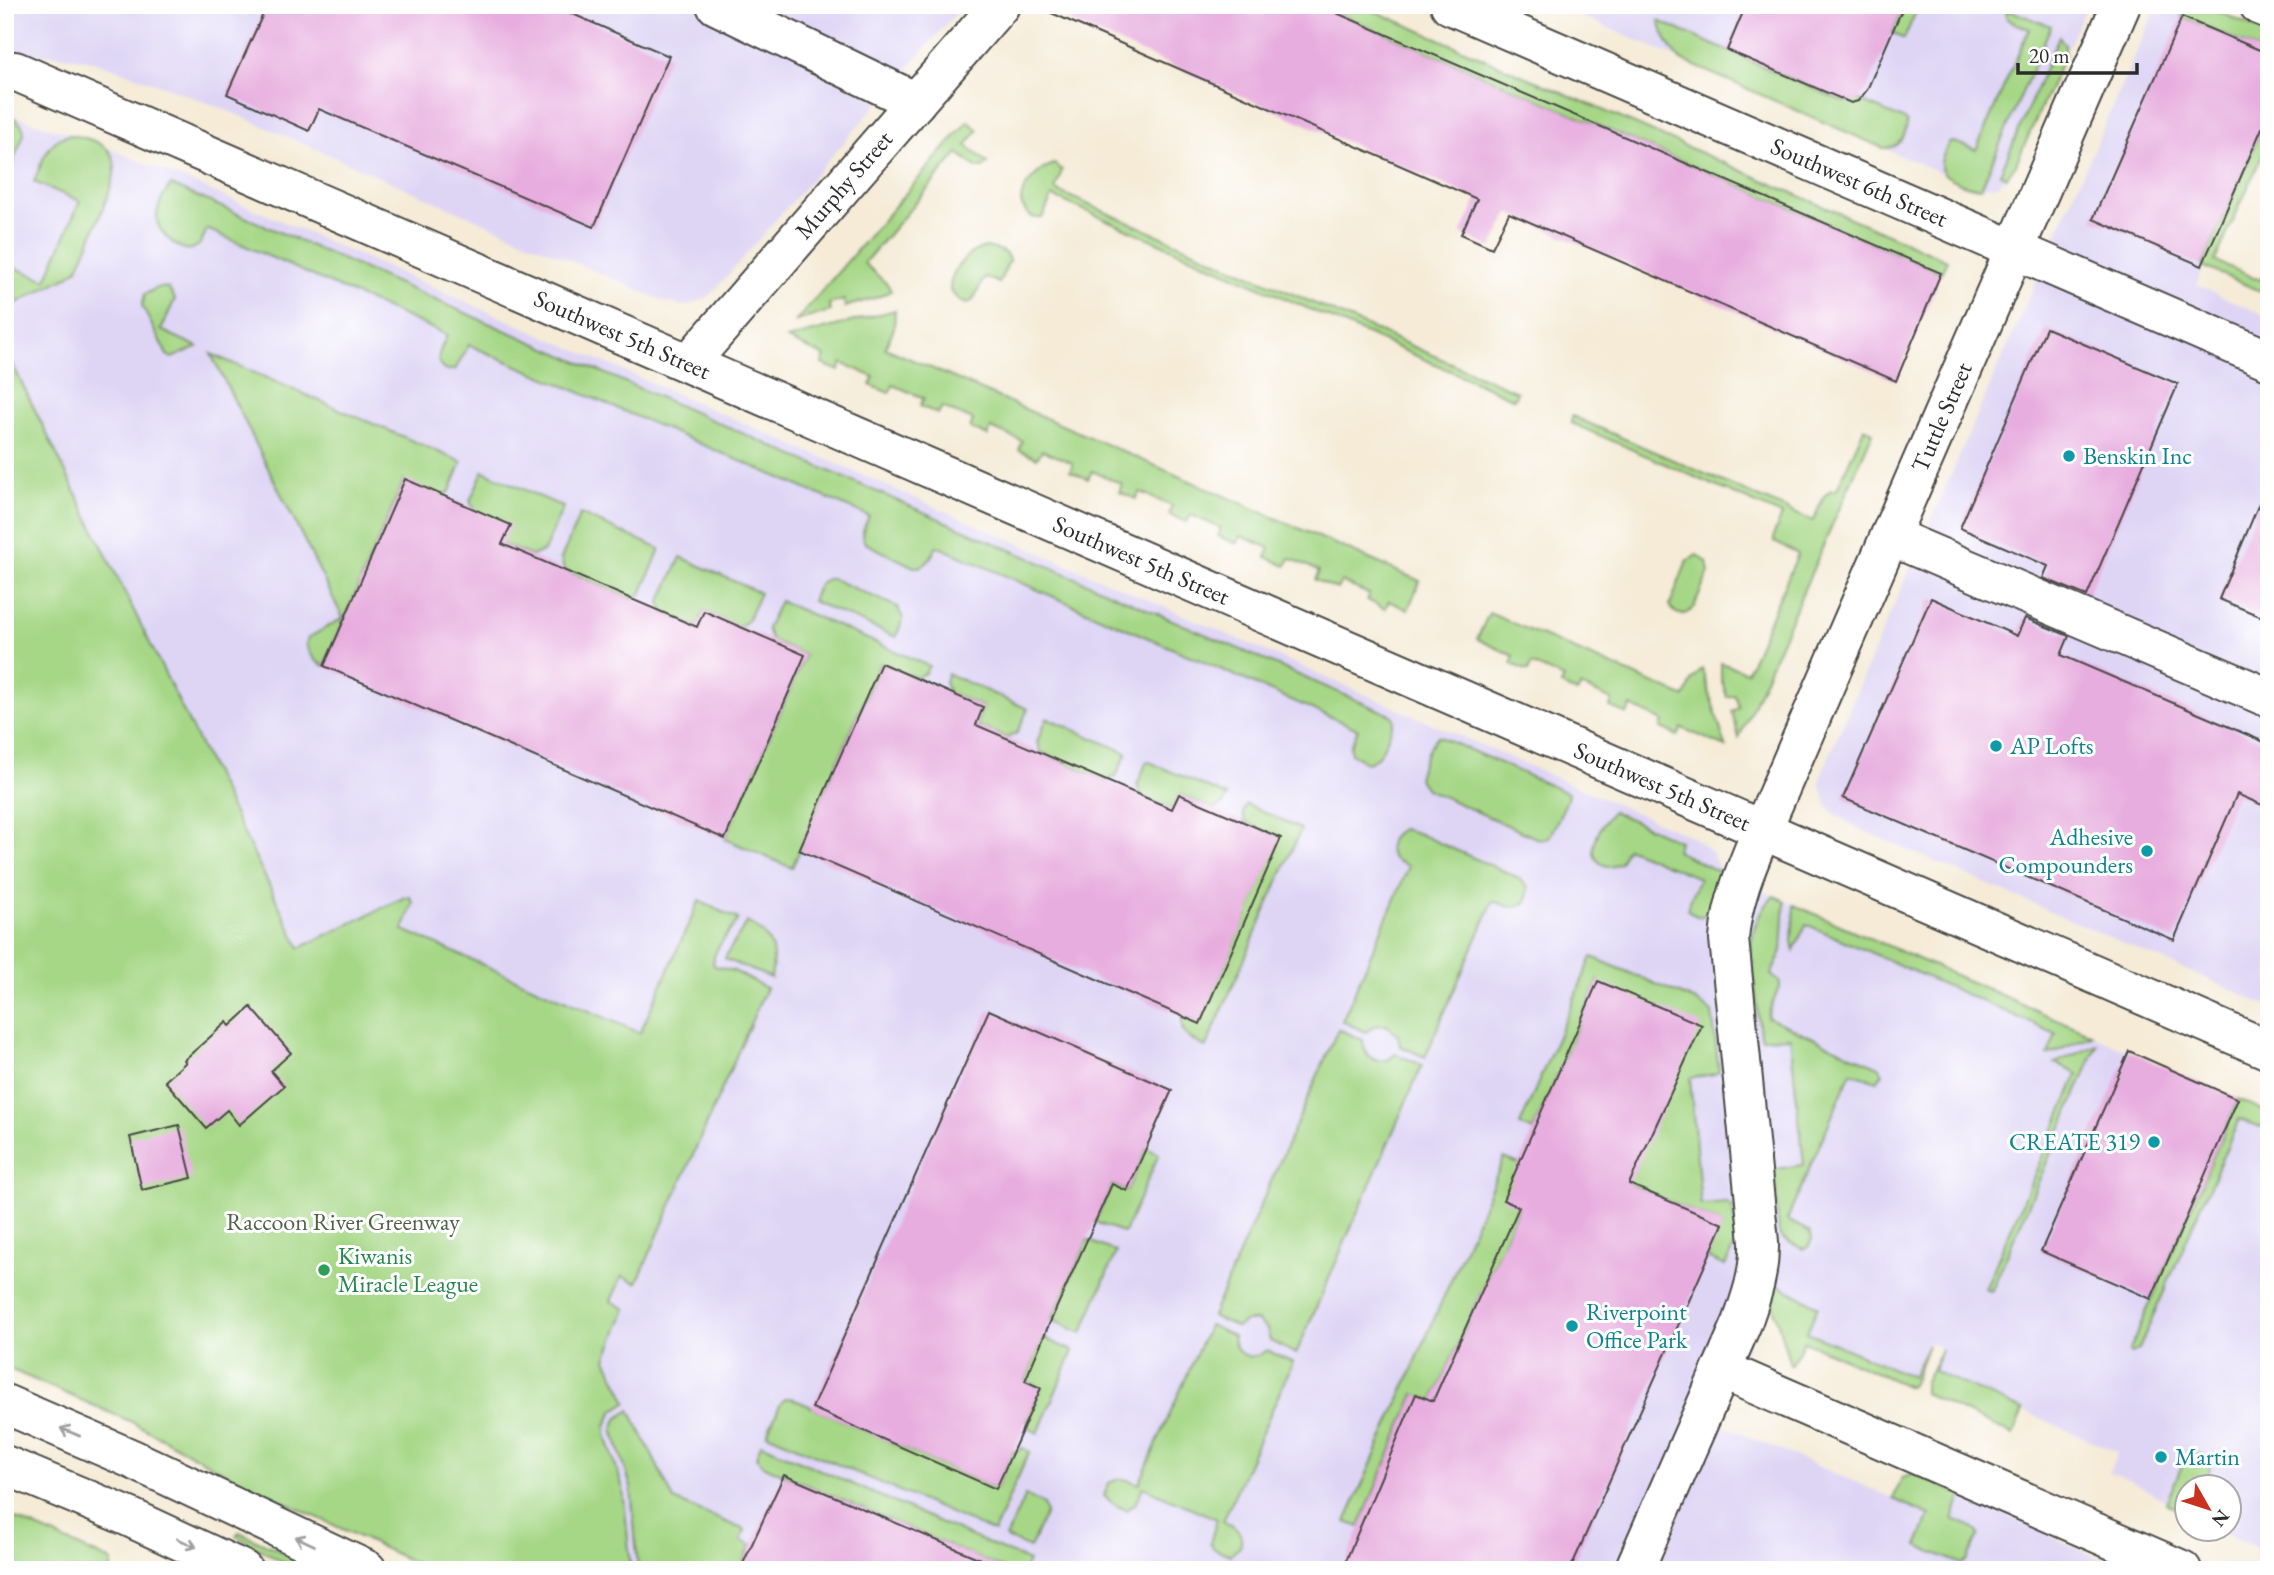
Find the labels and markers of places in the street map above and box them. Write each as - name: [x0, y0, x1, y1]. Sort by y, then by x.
- place label: Benskin Inc: [2083, 440, 2192, 471]
- marker: Benskin Inc: [2061, 448, 2077, 464]
- place label: AP Lofts: [2009, 730, 2093, 761]
- marker: AP Lofts: [1988, 738, 2004, 754]
- place label: Adhesive Compounders: [1998, 821, 2133, 880]
- marker: Adhesive Compounders: [2139, 843, 2155, 859]
- place label: CREATE 319: [2009, 1126, 2140, 1157]
- marker: CREATE 319: [2146, 1134, 2162, 1150]
- place label: Kiwanis Miracle League: [338, 1240, 478, 1299]
- marker: Kiwanis Miracle League: [316, 1262, 332, 1278]
- place label: Riverpoint Office Park: [1586, 1296, 1688, 1355]
- marker: Riverpoint Office Park: [1564, 1318, 1580, 1334]
- place label: Martin: [2175, 1441, 2240, 1472]
- marker: Martin: [2153, 1449, 2169, 1465]

